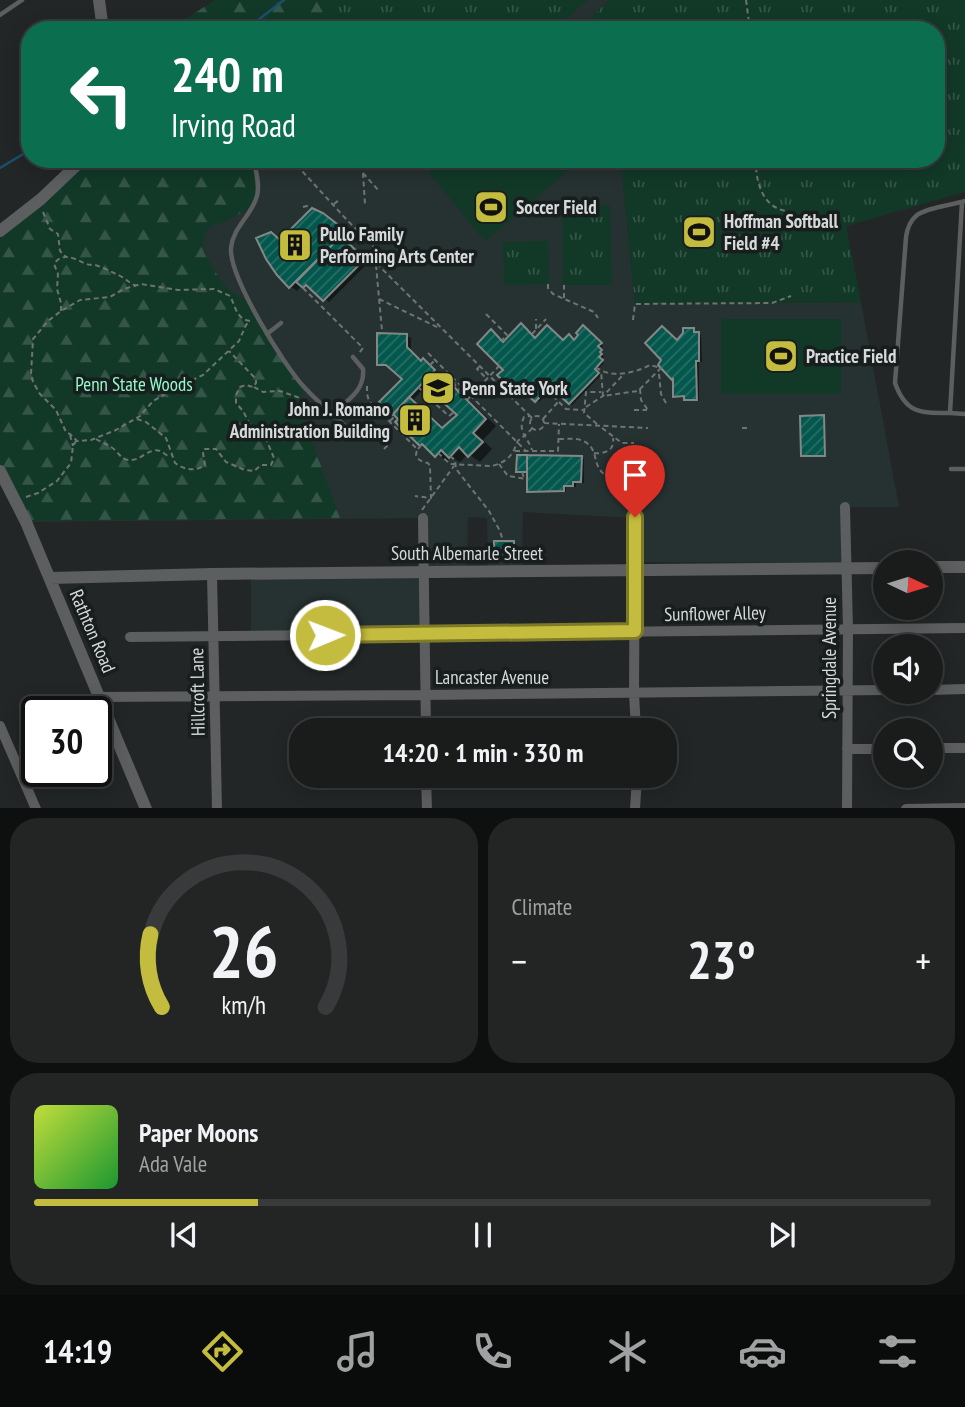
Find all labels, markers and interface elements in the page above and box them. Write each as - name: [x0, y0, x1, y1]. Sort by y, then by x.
- text: 240 m: [171, 42, 284, 106]
- icon: left: [56, 49, 147, 140]
- text: Irving Road: [171, 104, 296, 146]
- sports icon: Soccer Field: [472, 188, 510, 226]
- place label: Soccer Field: [516, 195, 597, 219]
- place label: Hoffman Softball Field #4: [724, 209, 838, 255]
- sports icon: Hoffman Softball Field #4: [680, 213, 718, 251]
- place label: Pullo Family Performing Arts Center: [320, 222, 474, 268]
- building icon: Pullo Family Performing Arts Center: [276, 226, 314, 264]
- sports icon: Practice Field: [762, 337, 800, 375]
- place label: Practice Field: [806, 344, 896, 368]
- school or university icon: Penn State York: [419, 369, 457, 407]
- park label: Penn State Woods: [75, 372, 193, 396]
- place label: Penn State York: [462, 376, 568, 400]
- place label: John J. Romano Administration Building: [229, 397, 390, 443]
- building icon: John J. Romano Administration Building: [396, 401, 434, 439]
- pin: [605, 445, 665, 517]
- icon: arrive: [616, 456, 654, 494]
- street label: South Albemarle Street: [391, 541, 544, 565]
- north arrow: [873, 550, 943, 620]
- map controls: [873, 550, 943, 788]
- street label: Rathton Road: [65, 586, 121, 676]
- street label: Springdale Avenue: [817, 597, 841, 719]
- position arrow: [288, 598, 362, 672]
- street label: Sunflower Alley: [664, 600, 767, 626]
- button: sound: [873, 634, 943, 704]
- street label: Hillcroft Lane: [184, 647, 210, 736]
- street label: Lancaster Avenue: [435, 665, 549, 689]
- speed limit sign: 30: [21, 696, 112, 787]
- button: search: [873, 718, 943, 788]
- text: 14:20 · 1 min · 330 m: [383, 736, 583, 769]
- text: Climate: [512, 892, 572, 921]
- text: 26: [209, 903, 279, 997]
- text: 23°: [687, 926, 756, 993]
- text: −: [512, 936, 527, 985]
- text: +: [915, 936, 931, 985]
- text: km/h: [222, 988, 266, 1020]
- text: Paper Moons: [139, 1116, 258, 1149]
- text: Ada Vale: [139, 1149, 207, 1178]
- icon: previous: [165, 1216, 203, 1254]
- icon: pause: [464, 1216, 502, 1254]
- icon: next: [763, 1216, 801, 1254]
- icon: directions: [198, 1327, 247, 1376]
- icon: music: [333, 1327, 382, 1376]
- icon: phone: [468, 1327, 517, 1376]
- icon: climate: [603, 1327, 652, 1376]
- icon: car: [738, 1327, 787, 1376]
- icon: filters: [873, 1327, 922, 1376]
- text: 14:19: [43, 1330, 112, 1372]

